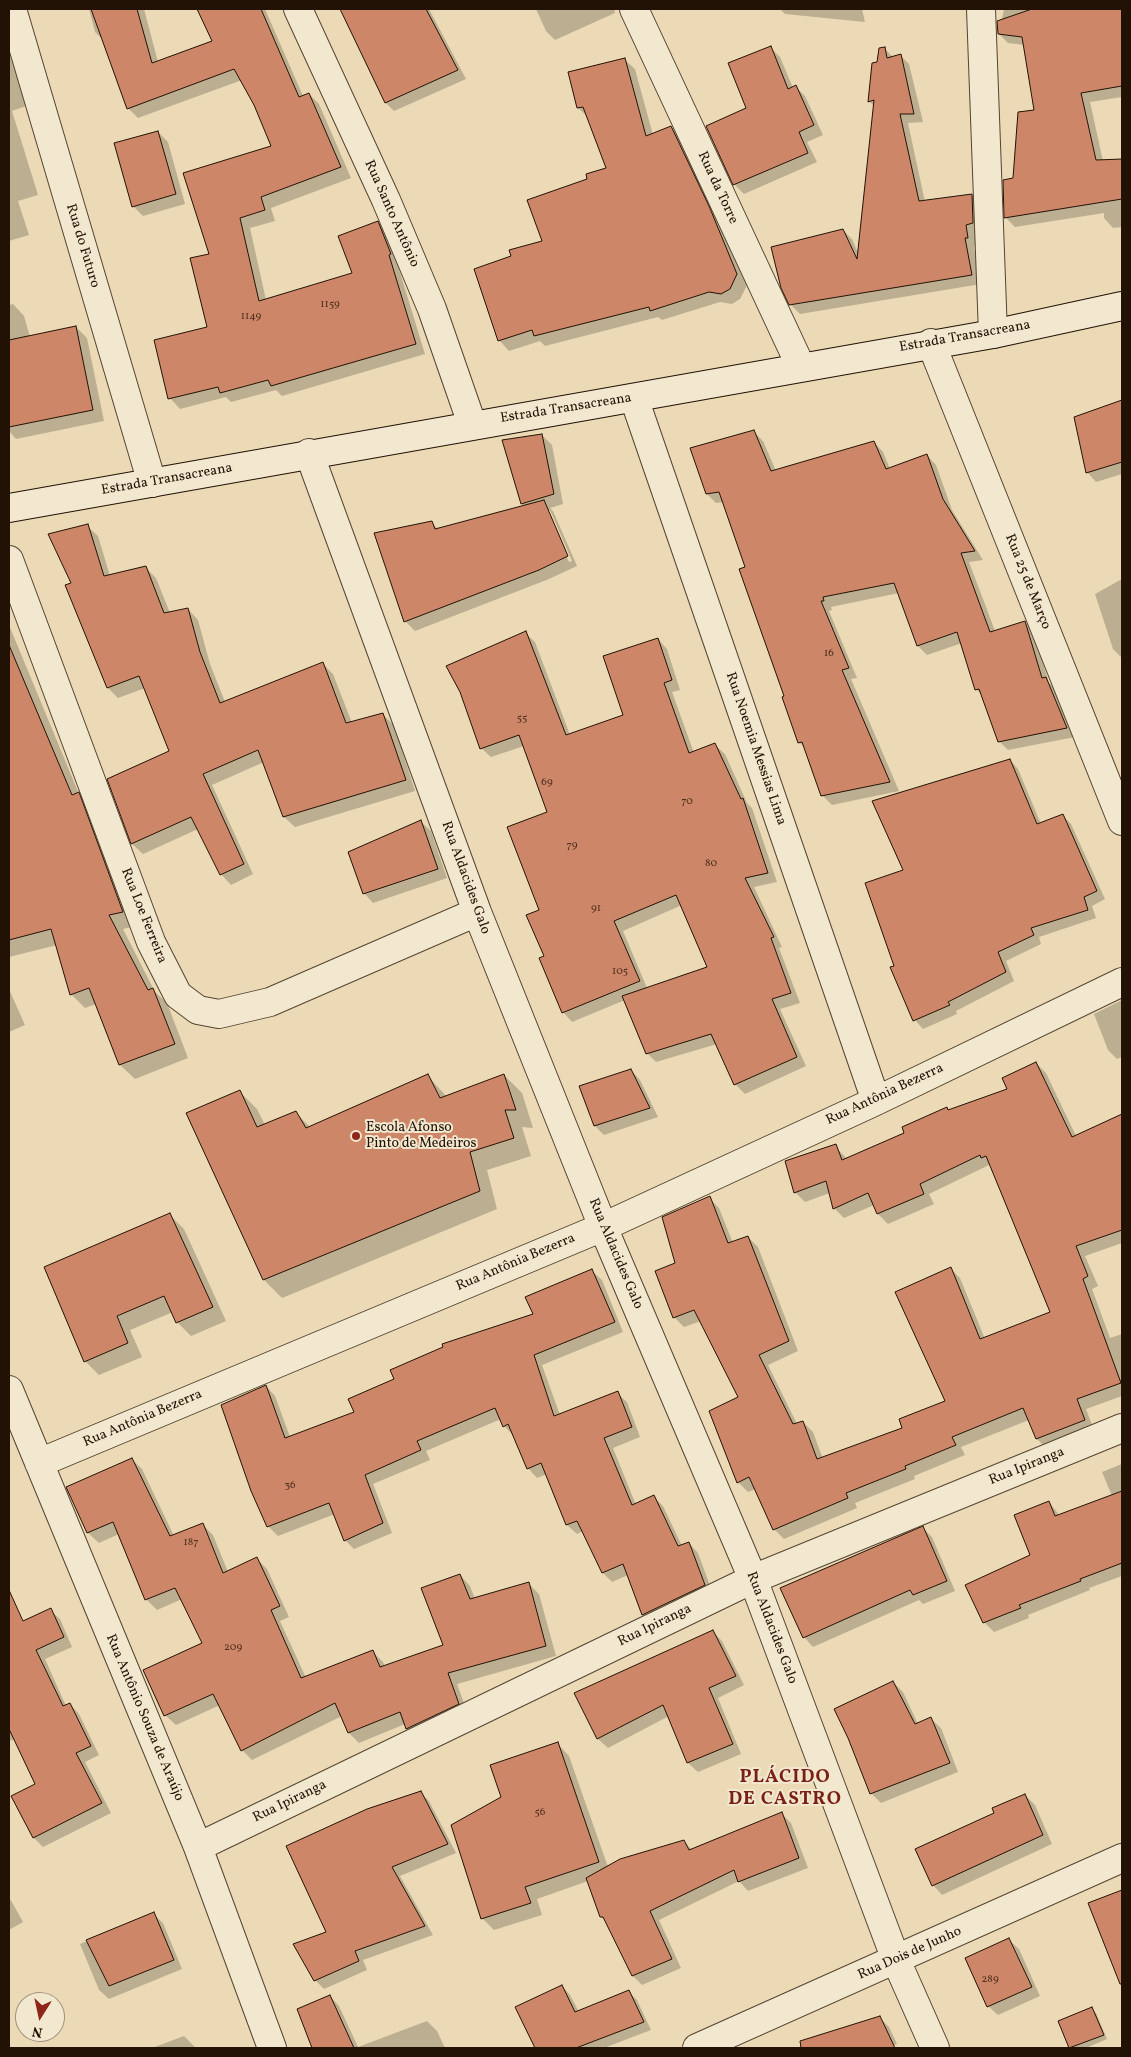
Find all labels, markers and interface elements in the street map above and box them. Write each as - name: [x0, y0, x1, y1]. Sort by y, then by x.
- street label: Rua da Torre: [693, 149, 741, 227]
- street label: Rua Santo Antônio: [360, 158, 422, 270]
- street label: Rua do Futuro: [61, 202, 103, 290]
- house number: 1159: [320, 298, 340, 312]
- house number: 1149: [241, 310, 261, 324]
- street label: Estrada Transacreana: [898, 317, 1032, 357]
- street label: Estrada Transacreana: [499, 390, 633, 428]
- street label: Estrada Transacreana: [100, 460, 234, 500]
- street label: Rua 25 de Março: [1000, 532, 1054, 632]
- house number: 16: [824, 647, 834, 661]
- street label: Rua Noemia Messias Lima: [721, 670, 789, 828]
- house number: 55: [517, 712, 527, 726]
- house number: 69: [541, 776, 553, 790]
- house number: 70: [681, 795, 693, 809]
- street label: Rua Aldacides Galo: [437, 819, 493, 937]
- house number: 79: [567, 839, 577, 853]
- house number: 80: [705, 857, 717, 871]
- street label: Rua Loe Ferreira: [116, 866, 170, 966]
- house number: 91: [591, 902, 601, 916]
- house number: 105: [612, 965, 628, 979]
- street label: Rua Antônia Bezerra: [824, 1060, 946, 1130]
- place label: Escola Afonso Pinto de Medeiros: [366, 1120, 477, 1152]
- marker: Escola Afonso Pinto de Medeiros: [350, 1130, 362, 1142]
- street label: Rua Aldacides Galo: [584, 1196, 646, 1312]
- street label: Rua Antônia Bezerra: [454, 1230, 578, 1296]
- street label: Rua Antônia Bezerra: [81, 1386, 205, 1452]
- street label: Rua Ipiranga: [987, 1444, 1067, 1490]
- house number: 36: [284, 1479, 296, 1493]
- house number: 187: [183, 1536, 199, 1550]
- street label: Rua Aldacides Galo: [742, 1570, 800, 1686]
- street label: Rua Ipiranga: [615, 1601, 695, 1651]
- street label: Rua Antônio Souza de Araújo: [101, 1632, 187, 1804]
- house number: 209: [224, 1641, 242, 1655]
- district label: PLÁCIDO DE CASTRO: [727, 1768, 843, 1812]
- street label: Rua Ipiranga: [250, 1777, 330, 1827]
- house number: 56: [535, 1806, 545, 1820]
- street label: Rua Dois de Junho: [855, 1924, 965, 1984]
- house number: 289: [981, 1973, 999, 1987]
- north arrow: [15, 1992, 65, 2042]
- text: N: [31, 2021, 44, 2042]

